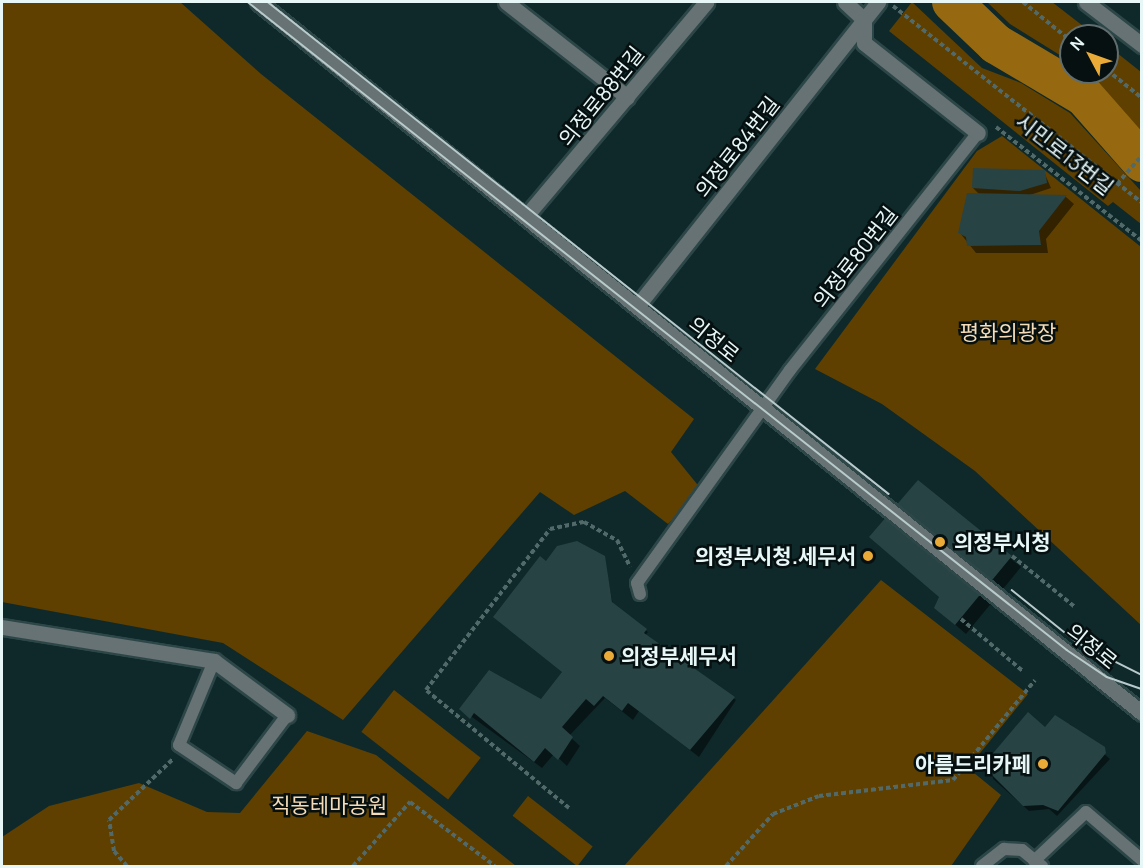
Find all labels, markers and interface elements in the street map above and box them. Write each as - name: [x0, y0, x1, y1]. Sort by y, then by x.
- north arrow: [1059, 24, 1119, 84]
- text: N: [1065, 32, 1089, 55]
- street label: 의정로88번길: [553, 41, 649, 151]
- street label: 의정로84번길: [690, 92, 784, 202]
- street label: 시민로13번길: [1011, 108, 1119, 200]
- street label: 의정로80번길: [808, 201, 902, 313]
- street label: 의정로: [684, 311, 744, 367]
- park label: 평화의광장: [960, 319, 1056, 345]
- place label: 의정부시청: [954, 529, 1051, 555]
- marker: 의정부시청: [931, 533, 949, 551]
- place label: 의정부시청.세무서: [695, 543, 856, 569]
- marker: 의정부시청.세무서: [861, 549, 875, 563]
- street label: 의정로: [1062, 618, 1122, 674]
- place label: 의정부세무서: [621, 643, 737, 669]
- marker: 의정부세무서: [602, 649, 616, 663]
- place label: 아름드리카페: [915, 751, 1031, 777]
- marker: 아름드리카페: [1036, 757, 1050, 771]
- park label: 직동테마공원: [271, 792, 387, 818]

